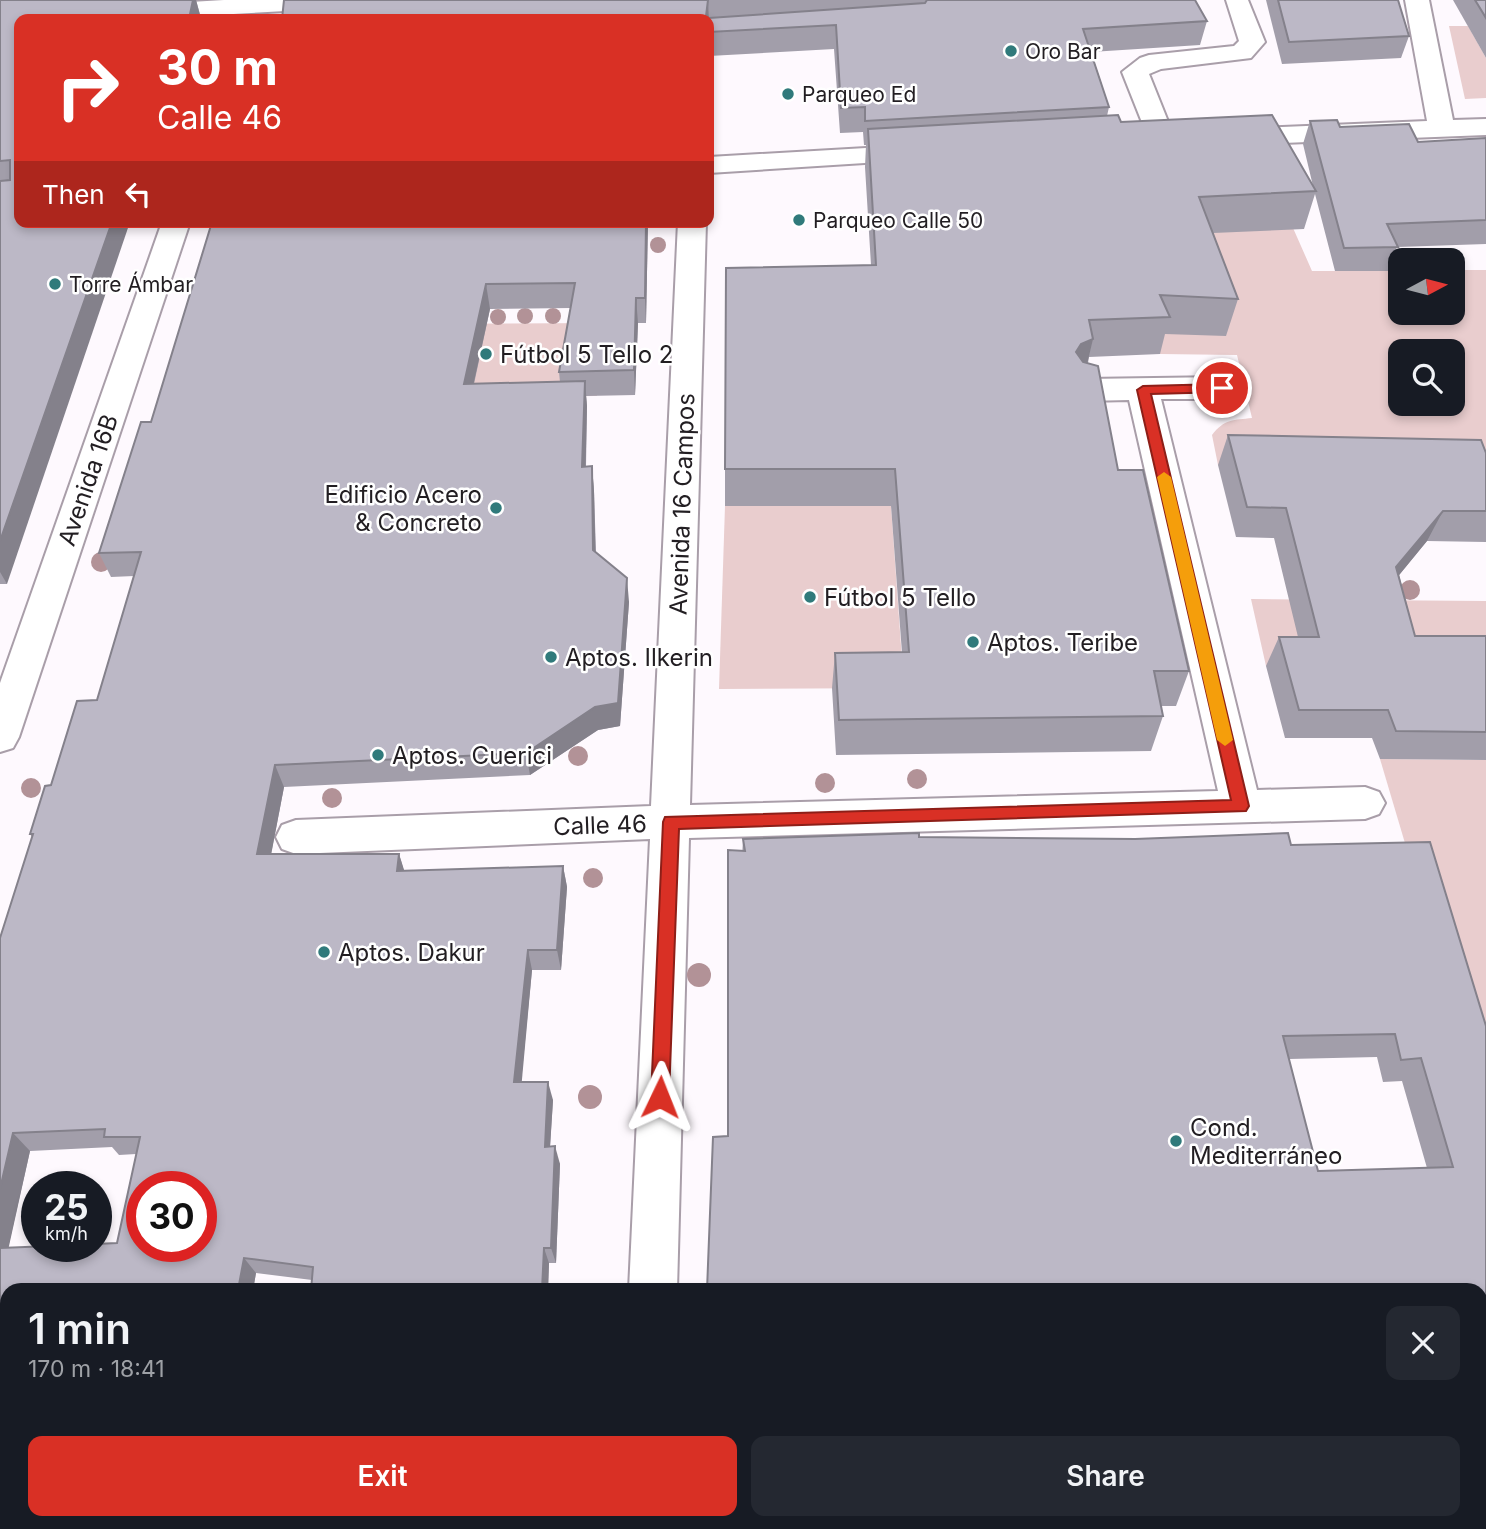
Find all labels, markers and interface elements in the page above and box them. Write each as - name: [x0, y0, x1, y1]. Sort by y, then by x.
- text: 30 m: [157, 38, 278, 97]
- place label: Oro Bar: [1025, 39, 1101, 64]
- icon: right: [42, 42, 133, 133]
- marker: Oro Bar: [1003, 43, 1019, 59]
- place label: Parqueo Ed: [802, 82, 916, 107]
- marker: Parqueo Ed: [780, 86, 796, 102]
- text: Calle 46: [157, 98, 282, 137]
- icon: left: [119, 175, 157, 213]
- text: Then: [42, 179, 105, 210]
- place label: Parqueo Calle 50: [813, 208, 983, 233]
- marker: Parqueo Calle 50: [791, 212, 807, 228]
- north arrow: [1388, 248, 1465, 326]
- map controls: [1388, 248, 1465, 416]
- place label: Torre Ámbar: [69, 271, 193, 297]
- marker: Torre Ámbar: [47, 276, 63, 292]
- button: search: [1388, 339, 1465, 416]
- place label: Fútbol 5 Tello 2: [500, 340, 673, 369]
- marker: Fútbol 5 Tello 2: [478, 346, 494, 362]
- pin: [1192, 358, 1252, 418]
- icon: arrive: [1203, 369, 1241, 407]
- street label: Avenida 16 Campos: [664, 393, 700, 615]
- street label: Avenida 16B: [52, 410, 124, 550]
- place label: Edificio Acero & Concreto: [324, 480, 482, 537]
- marker: Edificio Acero & Concreto: [488, 500, 504, 516]
- place label: Fútbol 5 Tello: [824, 583, 976, 612]
- marker: Fútbol 5 Tello: [802, 589, 818, 605]
- place label: Aptos. Teribe: [987, 628, 1138, 657]
- marker: Aptos. Teribe: [965, 634, 981, 650]
- place label: Aptos. Ilkerin: [565, 643, 713, 672]
- marker: Aptos. Ilkerin: [543, 649, 559, 665]
- place label: Aptos. Cuerici: [392, 741, 552, 770]
- marker: Aptos. Cuerici: [370, 747, 386, 763]
- street label: Calle 46: [553, 809, 647, 841]
- place label: Aptos. Dakur: [338, 938, 485, 967]
- marker: Aptos. Dakur: [316, 944, 332, 960]
- position arrow: [623, 1060, 697, 1134]
- place label: Cond. Mediterráneo: [1190, 1113, 1342, 1170]
- marker: Cond. Mediterráneo: [1168, 1133, 1184, 1149]
- speed limit sign: 30: [126, 1171, 217, 1262]
- text: 25: [44, 1186, 89, 1228]
- text: km/h: [45, 1223, 88, 1244]
- text: 1 min: [28, 1303, 131, 1354]
- button: close: [1386, 1306, 1460, 1380]
- text: 170 m · 18:41: [28, 1355, 165, 1383]
- button: Exit: [28, 1436, 737, 1516]
- button: Share: [751, 1436, 1460, 1516]

